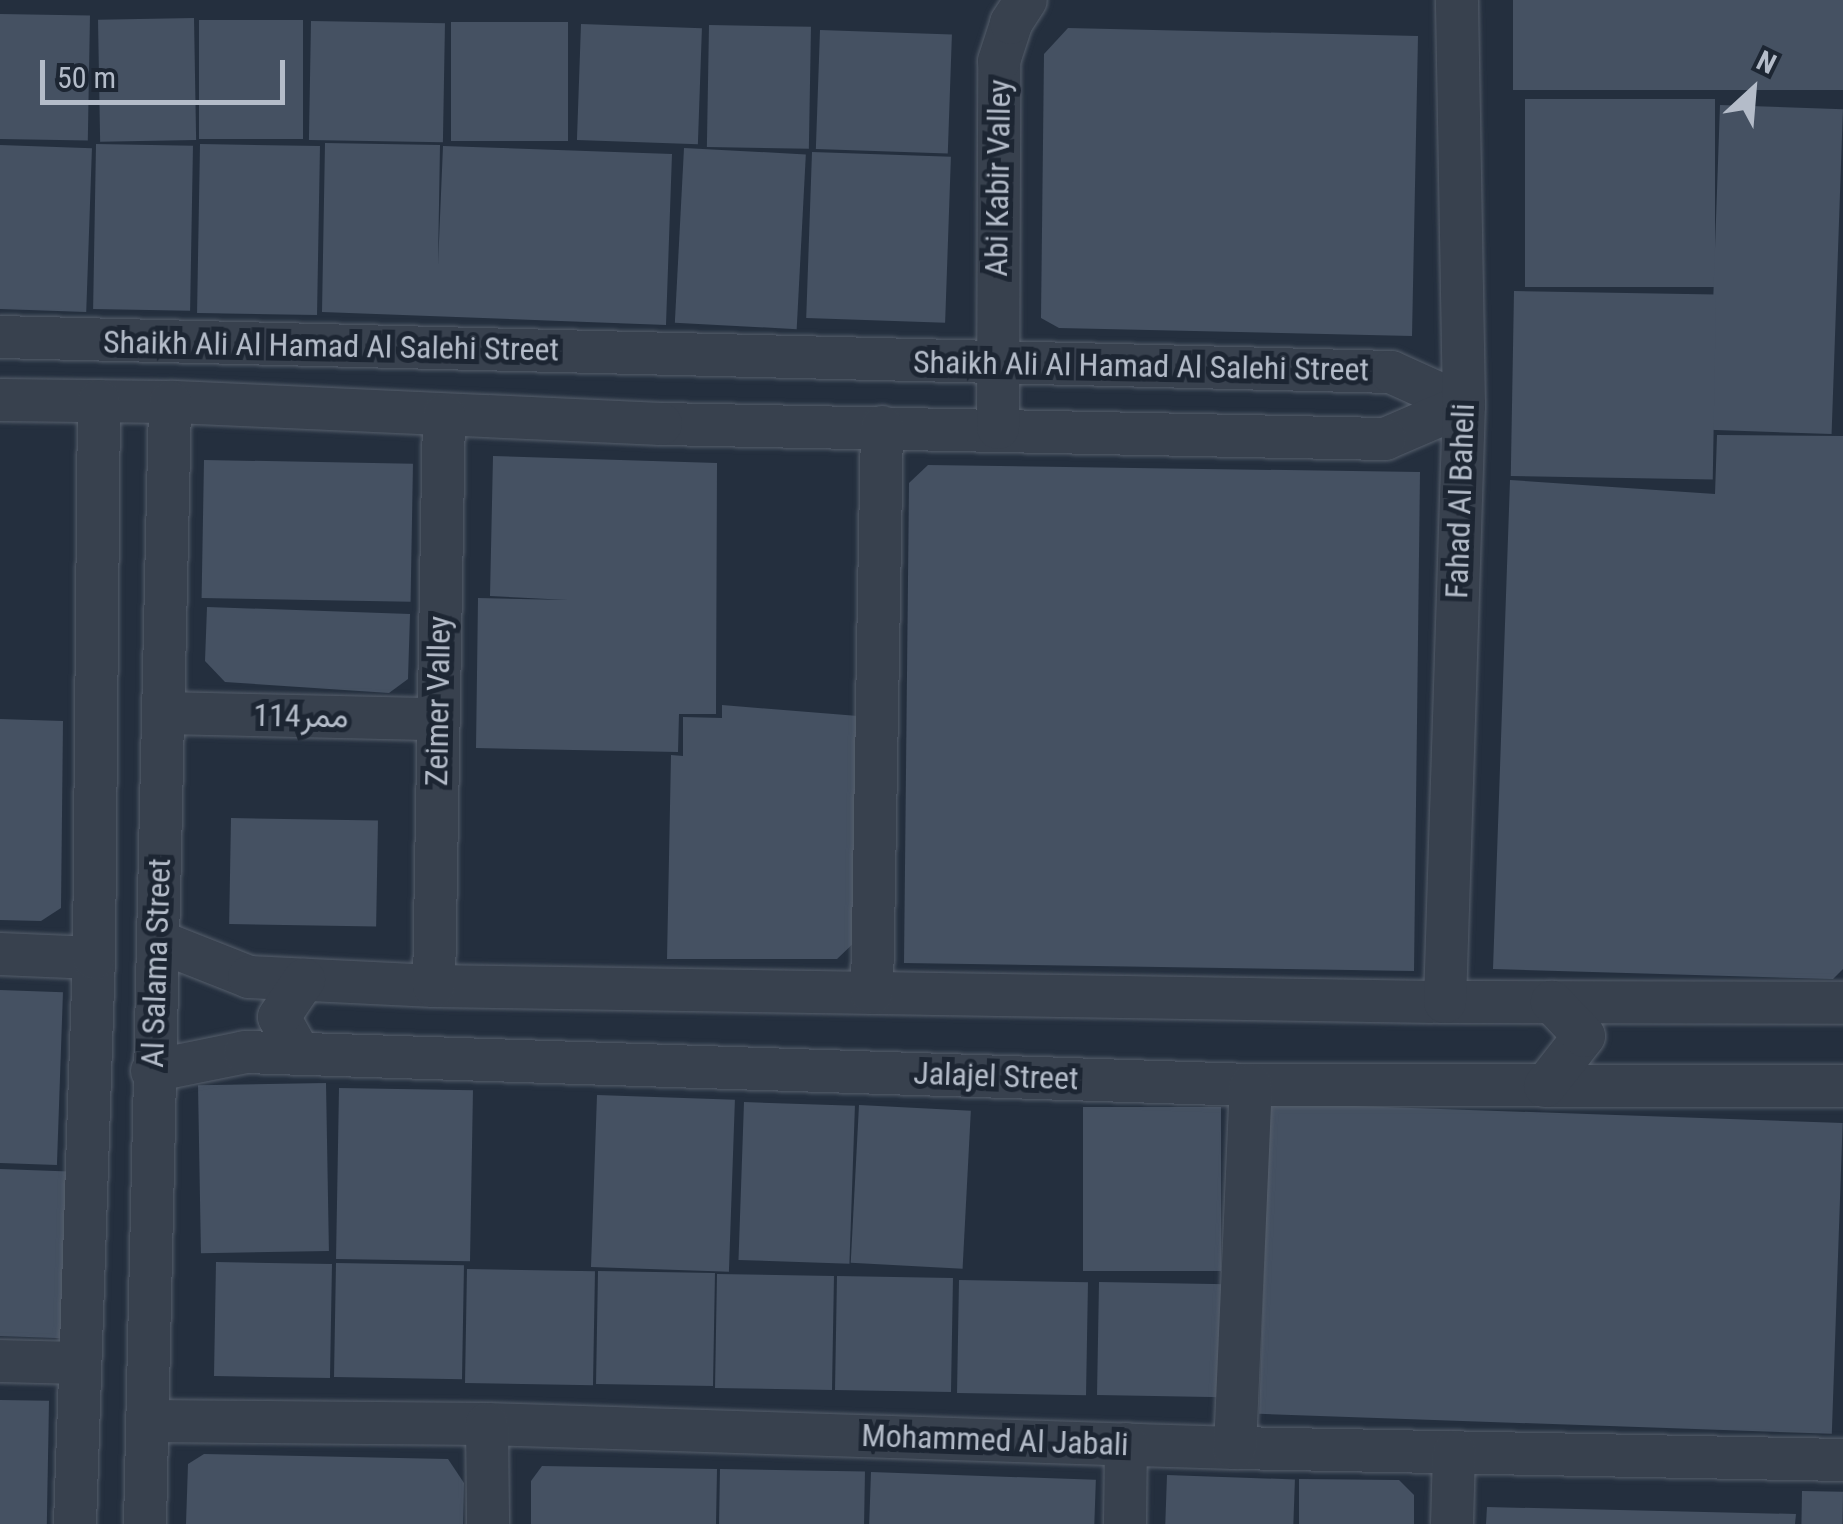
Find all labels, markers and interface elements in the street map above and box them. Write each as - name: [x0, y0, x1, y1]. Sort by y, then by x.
- scale bar: [45, 40, 290, 102]
- north arrow: [1703, 40, 1803, 140]
- text: N: [1751, 44, 1781, 81]
- text: 50 m: [57, 60, 116, 95]
- street label: Abi Kabir Valley: [977, 79, 1019, 277]
- street label: Shaikh Ali Al Hamad Al Salehi Street: [103, 323, 559, 369]
- street label: Shaikh Ali Al Hamad Al Salehi Street: [913, 343, 1369, 389]
- street label: Fahad Al Baheli: [1437, 403, 1483, 599]
- street label: Zeimer Valley: [417, 616, 459, 786]
- street label: ممر114: [253, 696, 349, 736]
- street label: Al Salama Street: [133, 858, 179, 1068]
- street label: Jalajel Street: [913, 1054, 1079, 1098]
- street label: Mohammed Al Jabali: [861, 1416, 1129, 1464]

